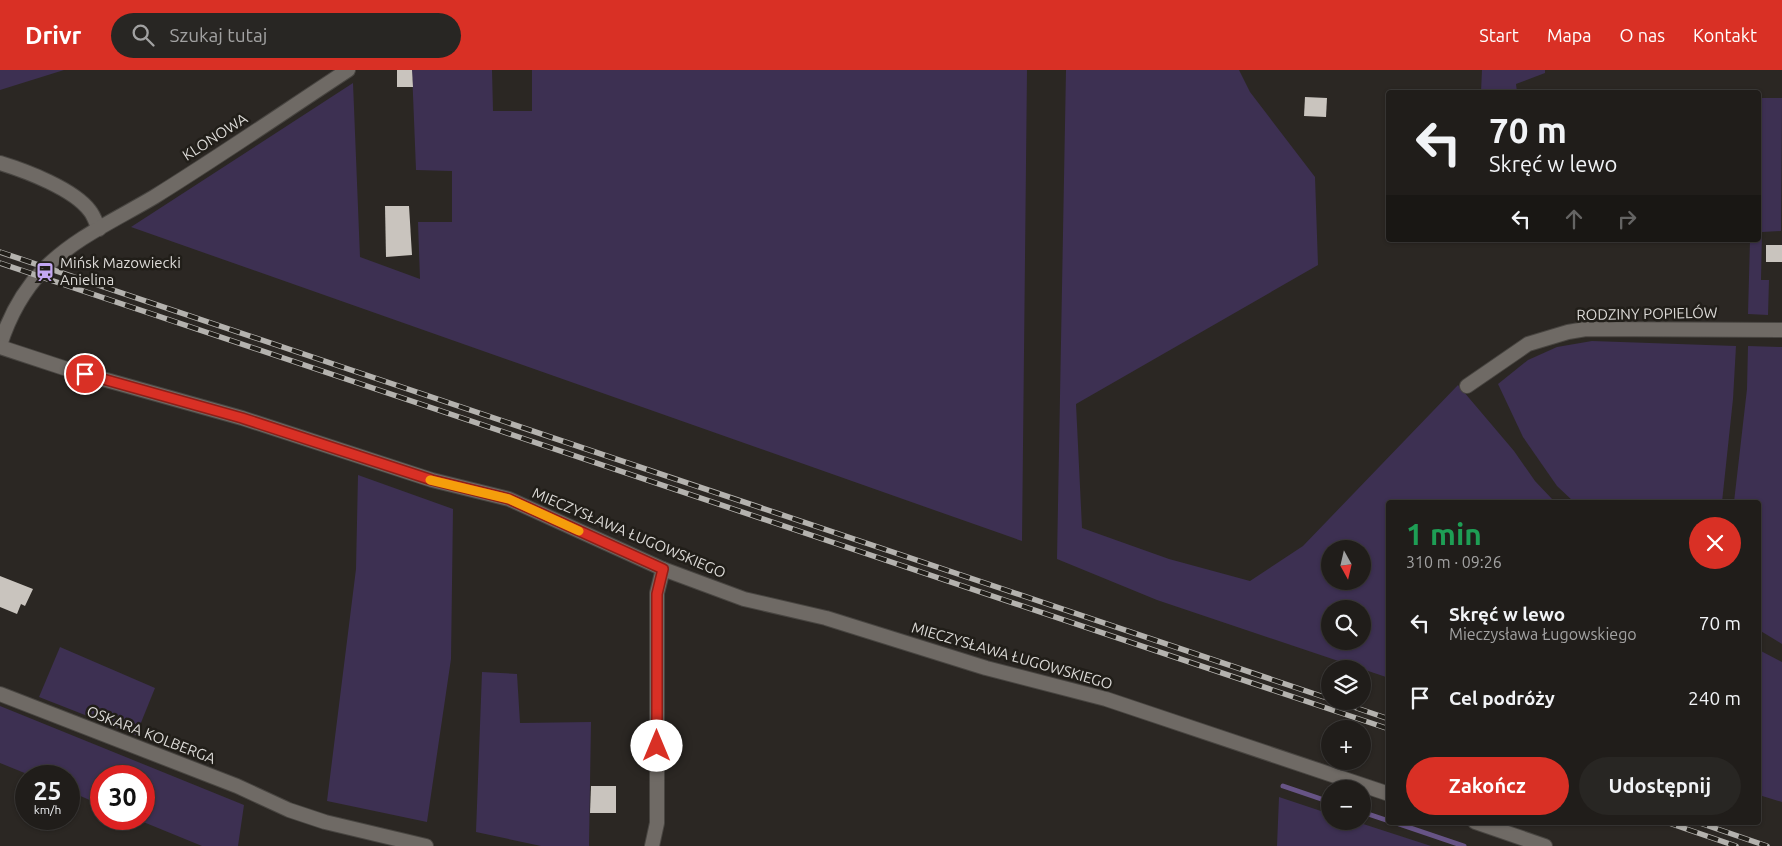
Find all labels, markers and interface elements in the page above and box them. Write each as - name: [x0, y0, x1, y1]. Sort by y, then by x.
- search box: [111, 13, 461, 58]
- icon: search: [129, 21, 157, 49]
- text: Drivr: [25, 22, 81, 49]
- text: Szukaj tutaj: [169, 24, 267, 46]
- text: Start: [1479, 25, 1519, 45]
- text: Mapa: [1547, 25, 1592, 45]
- text: O nas: [1620, 25, 1665, 45]
- text: Kontakt: [1693, 25, 1757, 45]
- street label: KLONOWA: [179, 109, 250, 164]
- icon: left: [1406, 110, 1471, 175]
- text: 70 m: [1489, 110, 1567, 150]
- text: Skręć w lewo: [1489, 151, 1617, 176]
- icon: left: [1507, 205, 1535, 233]
- icon: ahead: [1560, 205, 1588, 233]
- icon: right: [1613, 205, 1641, 233]
- place label: Mińsk Mazowiecki Anielina: [60, 254, 181, 288]
- station icon: Mińsk Mazowiecki Anielina: [34, 261, 56, 283]
- street label: RODZINY POPIELÓW: [1576, 304, 1718, 323]
- pin: [64, 353, 106, 395]
- icon: arrive: [71, 360, 99, 388]
- street label: MIECZYSŁAWA ŁUGOWSKIEGO: [530, 484, 728, 581]
- text: 1 min: [1406, 517, 1482, 551]
- button: close: [1689, 517, 1741, 569]
- north arrow: [1321, 540, 1371, 590]
- map controls: [1321, 540, 1371, 830]
- text: 310 m · 09:26: [1406, 553, 1502, 571]
- button: search: [1321, 600, 1371, 650]
- text: Skręć w lewo: [1449, 603, 1565, 625]
- icon: left: [1406, 609, 1434, 637]
- text: 70 m: [1699, 612, 1741, 634]
- street label: MIECZYSŁAWA ŁUGOWSKIEGO: [910, 619, 1115, 692]
- text: Mieczysława Ługowskiego: [1449, 625, 1637, 643]
- button: layers: [1321, 660, 1371, 710]
- icon: arrive: [1406, 684, 1434, 712]
- text: Cel podróży: [1449, 687, 1555, 709]
- text: 240 m: [1688, 687, 1741, 709]
- street label: OSKARA KOLBERGA: [84, 702, 218, 767]
- position arrow: [630, 719, 682, 771]
- button: +: [1321, 720, 1371, 770]
- button: Zakończ: [1406, 757, 1569, 815]
- button: Udostępnij: [1579, 757, 1741, 815]
- speed limit sign: 30: [90, 765, 155, 830]
- text: 25: [33, 777, 62, 805]
- button: −: [1321, 780, 1371, 830]
- text: km/h: [34, 803, 61, 816]

